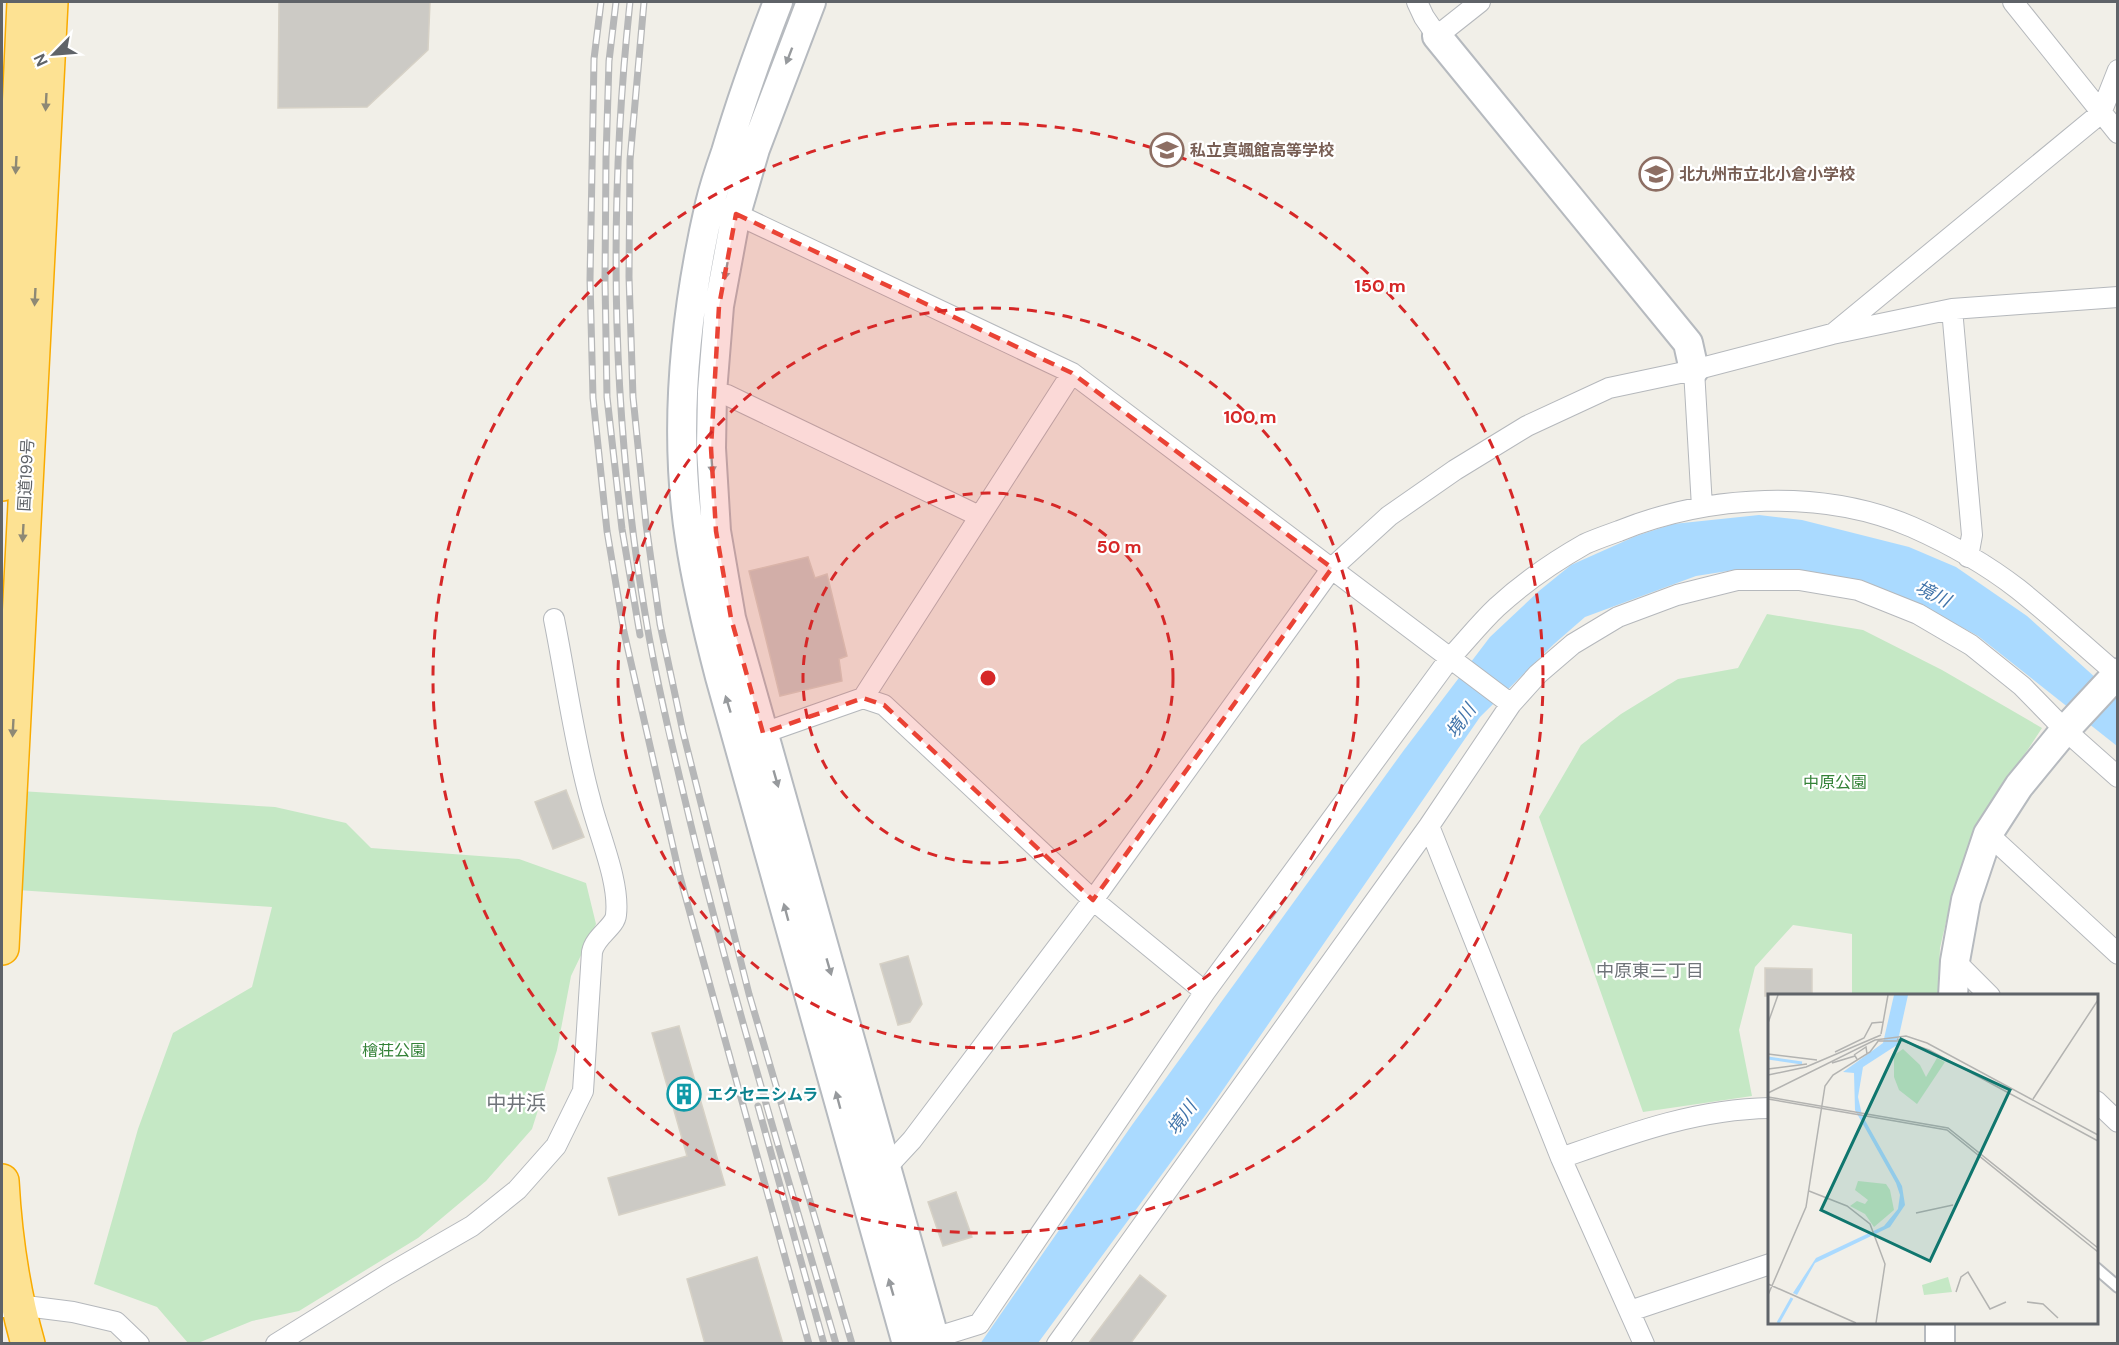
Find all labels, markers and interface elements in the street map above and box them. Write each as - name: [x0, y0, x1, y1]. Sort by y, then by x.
- north arrow: [24, 24, 84, 84]
- one-way arrow: [784, 47, 794, 65]
- text: N: [29, 50, 53, 70]
- one-way arrow: [41, 92, 50, 111]
- school or university icon: 私立真颯館高等学校: [1149, 132, 1185, 168]
- place label: 私立真颯館高等学校: [1190, 140, 1334, 161]
- one-way arrow: [12, 155, 21, 174]
- school or university icon: 北九州市立北小倉小学校: [1638, 156, 1674, 192]
- place label: 北九州市立北小倉小学校: [1679, 164, 1855, 185]
- one-way arrow: [721, 262, 730, 281]
- text: 150 m: [1354, 274, 1406, 298]
- one-way arrow: [31, 287, 40, 306]
- text: 100 m: [1223, 405, 1277, 429]
- street label: 国道199号: [14, 438, 38, 512]
- one-way arrow: [707, 456, 716, 475]
- one-way arrow: [19, 524, 28, 543]
- text: 50 m: [1096, 535, 1142, 559]
- water label: 境川: [1912, 575, 1956, 614]
- centre of rings: [978, 668, 998, 688]
- one-way arrow: [723, 695, 732, 713]
- water label: 境川: [1441, 698, 1482, 743]
- one-way arrow: [8, 719, 17, 738]
- one-way arrow: [772, 770, 781, 788]
- park label: 中原公園: [1803, 772, 1867, 793]
- one-way arrow: [781, 903, 790, 921]
- one-way arrow: [825, 958, 834, 976]
- district label: 中原東三丁目: [1596, 959, 1704, 983]
- inset map: [1768, 994, 2098, 1324]
- park label: 檜荘公園: [362, 1040, 426, 1061]
- building icon: エクセニシムラ: [666, 1076, 702, 1112]
- place label: エクセニシムラ: [707, 1084, 818, 1105]
- district label: 中井浜: [486, 1090, 546, 1116]
- one-way arrow: [832, 1091, 842, 1109]
- water label: 境川: [1162, 1095, 1203, 1140]
- one-way arrow: [886, 1278, 895, 1296]

